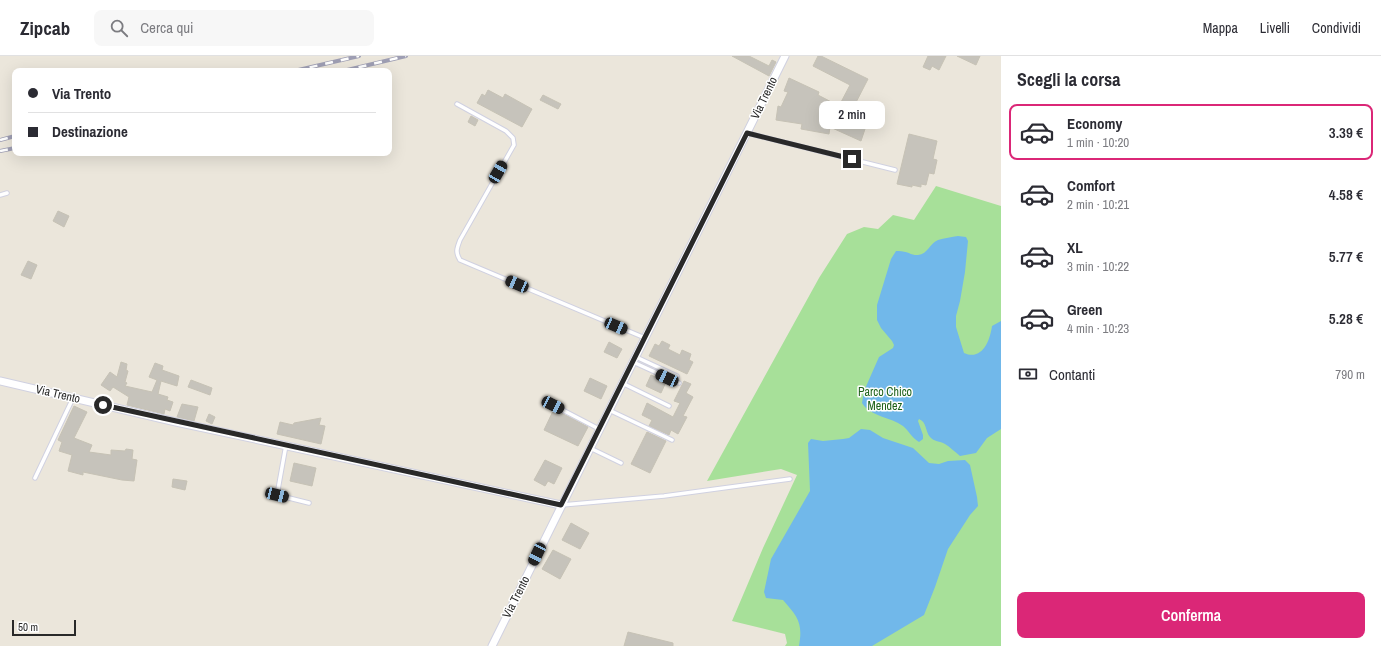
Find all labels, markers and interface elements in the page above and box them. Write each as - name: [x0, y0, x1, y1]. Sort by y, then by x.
- search box: [94, 10, 374, 46]
- text: Zipcab: [20, 15, 70, 41]
- icon: search: [108, 17, 130, 39]
- text: Cerca qui: [140, 17, 194, 38]
- text: Mappa: [1203, 19, 1238, 37]
- text: Livelli: [1260, 19, 1290, 37]
- text: Condividi: [1312, 19, 1361, 37]
- text: Scegli la corsa: [1017, 67, 1120, 92]
- street label: Via Trento: [747, 74, 781, 122]
- text: Via Trento: [52, 83, 111, 104]
- callout: 2 min: [819, 101, 885, 129]
- text: 2 min: [838, 106, 866, 123]
- text: Economy: [1067, 113, 1122, 134]
- icon: car: [1019, 114, 1055, 150]
- text: Destinazione: [52, 121, 128, 142]
- text: 3.39 €: [1329, 122, 1363, 143]
- text: 1 min · 10:20: [1067, 134, 1129, 151]
- route end: [843, 150, 861, 168]
- car: [487, 159, 509, 185]
- text: Comfort: [1067, 175, 1115, 196]
- icon: car: [1019, 176, 1055, 212]
- text: 4.58 €: [1329, 184, 1363, 205]
- text: 2 min · 10:21: [1067, 196, 1129, 213]
- text: XL: [1067, 237, 1083, 258]
- icon: car: [1019, 238, 1055, 274]
- text: 5.77 €: [1329, 246, 1363, 267]
- text: 3 min · 10:22: [1067, 258, 1129, 275]
- car: [504, 274, 530, 294]
- text: Green: [1067, 299, 1103, 320]
- icon: car: [1019, 300, 1055, 336]
- text: 5.28 €: [1329, 308, 1363, 329]
- car: [603, 316, 629, 336]
- text: 4 min · 10:23: [1067, 320, 1129, 337]
- icon: cash: [1017, 363, 1039, 385]
- text: Contanti: [1049, 364, 1096, 385]
- text: 790 m: [1335, 366, 1365, 383]
- car: [654, 367, 680, 389]
- street label: Via Trento: [34, 381, 82, 407]
- park label: Parco Chico Mendez: [858, 384, 912, 414]
- car: [540, 394, 566, 416]
- route start: [94, 396, 112, 414]
- car: [264, 486, 290, 504]
- car: [526, 541, 548, 567]
- street label: Via Trento: [499, 573, 533, 621]
- button: Conferma: [1017, 592, 1365, 638]
- scale bar: [12, 618, 76, 637]
- text: 50 m: [18, 620, 38, 634]

